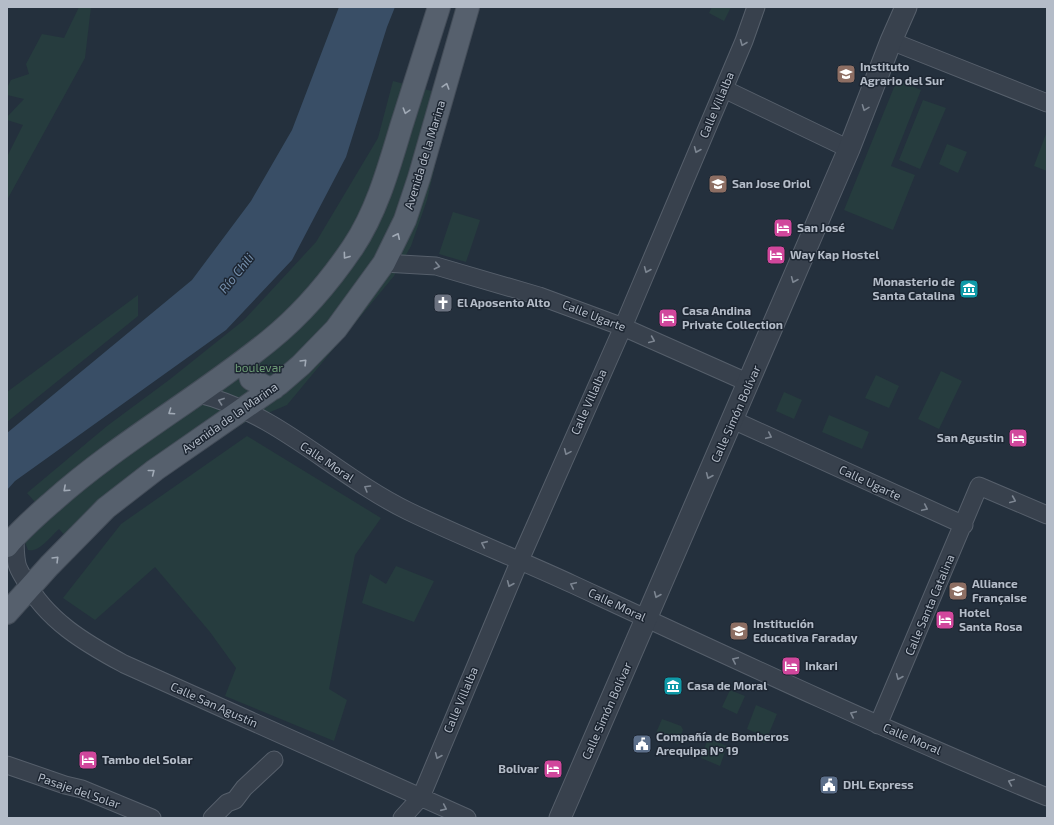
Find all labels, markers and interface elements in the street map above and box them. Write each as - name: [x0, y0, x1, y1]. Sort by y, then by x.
- one-way arrow: [739, 40, 747, 47]
- place label: Instituto Agrario del Sur: [860, 59, 944, 87]
- school or university icon: Instituto Agrario del Sur: [835, 63, 857, 85]
- street label: Calle Villalba: [696, 69, 736, 140]
- one-way arrow: [441, 83, 450, 90]
- street label: Avenida de la Marina: [401, 98, 447, 211]
- one-way arrow: [862, 104, 870, 111]
- one-way arrow: [402, 107, 411, 114]
- one-way arrow: [694, 147, 702, 154]
- school or university icon: San Jose Oriol: [707, 173, 729, 195]
- place label: San Jose Oriol: [732, 176, 810, 190]
- hotel icon: San José: [772, 217, 794, 239]
- place label: San José: [797, 220, 845, 234]
- one-way arrow: [392, 233, 400, 240]
- hotel icon: Way Kap Hostel: [765, 244, 787, 266]
- place label: Way Kap Hostel: [790, 247, 879, 262]
- water label: Río Chili: [215, 250, 257, 296]
- one-way arrow: [343, 252, 351, 259]
- one-way arrow: [434, 262, 440, 270]
- one-way arrow: [644, 266, 652, 274]
- place label: Monasterio de Santa Catalina: [873, 274, 955, 302]
- one-way arrow: [790, 276, 798, 283]
- museum icon: Monasterio de Santa Catalina: [958, 278, 980, 300]
- church icon: El Aposento Alto: [432, 292, 454, 314]
- place label: El Aposento Alto: [457, 295, 550, 309]
- street label: Calle Ugarte: [561, 297, 628, 334]
- place label: Casa Andina Private Collection: [682, 303, 783, 331]
- hotel icon: Casa Andina Private Collection: [657, 307, 679, 329]
- one-way arrow: [648, 335, 656, 343]
- one-way arrow: [299, 359, 307, 367]
- park label: boulevar: [235, 360, 283, 374]
- street label: Calle Simón Bolívar: [707, 363, 763, 464]
- street label: Calle Villalba: [567, 367, 609, 437]
- street label: Avenida de la Marina: [179, 379, 280, 455]
- one-way arrow: [218, 397, 225, 405]
- one-way arrow: [168, 407, 175, 415]
- hotel icon: San Agustin: [1007, 427, 1029, 449]
- place label: San Agustin: [937, 430, 1004, 444]
- one-way arrow: [764, 431, 772, 439]
- street label: Calle Moral: [298, 438, 358, 485]
- one-way arrow: [564, 449, 572, 456]
- street label: Calle Ugarte: [837, 462, 904, 503]
- one-way arrow: [148, 470, 155, 477]
- one-way arrow: [706, 472, 714, 479]
- one-way arrow: [63, 484, 71, 492]
- one-way arrow: [364, 486, 371, 493]
- one-way arrow: [1009, 495, 1017, 503]
- one-way arrow: [921, 503, 928, 511]
- one-way arrow: [481, 541, 488, 549]
- street label: Calle Santa Catalina: [901, 552, 957, 657]
- one-way arrow: [51, 556, 59, 564]
- place label: Alliance Française: [972, 576, 1027, 605]
- school or university icon: Alliance Française: [947, 580, 969, 602]
- one-way arrow: [506, 581, 514, 588]
- one-way arrow: [570, 582, 578, 590]
- street label: Calle Moral: [586, 585, 649, 624]
- one-way arrow: [654, 591, 662, 599]
- place label: Hotel Santa Rosa: [959, 605, 1023, 633]
- hotel icon: Hotel Santa Rosa: [934, 609, 956, 631]
- place label: Institución Educativa Faraday: [753, 616, 858, 645]
- school or university icon: Institución Educativa Faraday: [728, 620, 750, 642]
- hotel icon: Inkari: [780, 655, 802, 677]
- one-way arrow: [732, 656, 739, 664]
- place label: Inkari: [805, 658, 838, 672]
- street label: Calle Simón Bolívar: [578, 660, 634, 761]
- street label: Calle Villalba: [440, 664, 480, 735]
- one-way arrow: [896, 673, 904, 680]
- museum icon: Casa de Moral: [662, 675, 684, 697]
- place label: Casa de Moral: [687, 678, 767, 692]
- street label: Calle San Agustín: [169, 679, 260, 730]
- one-way arrow: [850, 711, 857, 719]
- street label: Calle Moral: [881, 720, 944, 757]
- place label: Compañía de Bomberos Arequipa Nº 19: [656, 729, 789, 757]
- public building icon: Compañía de Bomberos Arequipa Nº 19: [631, 733, 653, 755]
- hotel icon: Tambo del Solar: [77, 749, 99, 771]
- one-way arrow: [435, 751, 443, 759]
- place label: Tambo del Solar: [102, 752, 193, 766]
- hotel icon: Bolivar: [542, 758, 564, 780]
- place label: Bolivar: [498, 761, 539, 775]
- street label: Pasaje del Solar: [36, 769, 123, 812]
- public building icon: DHL Express: [818, 774, 840, 796]
- place label: DHL Express: [843, 777, 914, 791]
- one-way arrow: [1007, 779, 1015, 787]
- one-way arrow: [439, 803, 447, 811]

